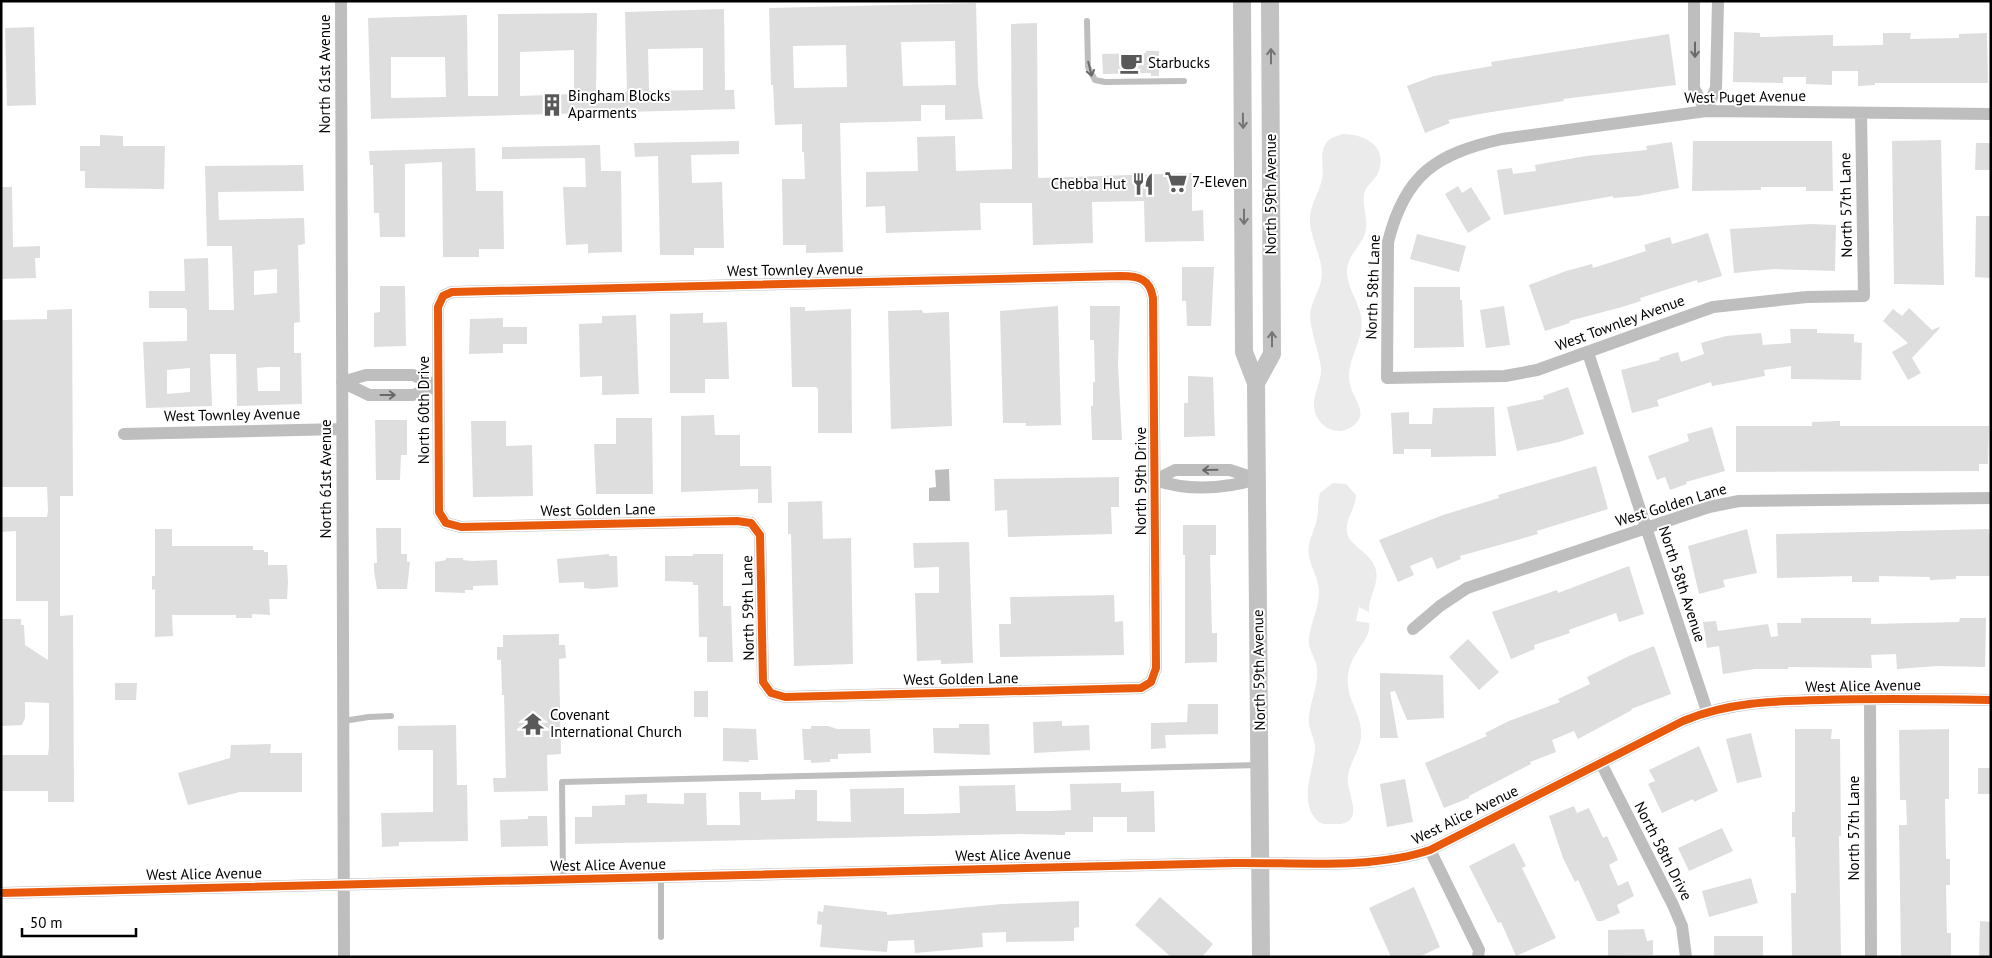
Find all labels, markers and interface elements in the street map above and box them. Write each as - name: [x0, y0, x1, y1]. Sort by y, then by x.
- street label: North 61st Avenue: [315, 14, 334, 134]
- one-way arrow: [1690, 42, 1700, 58]
- one-way arrow: [1266, 48, 1276, 64]
- cafe icon: Starbucks: [1118, 50, 1144, 76]
- place label: Starbucks: [1148, 53, 1210, 72]
- one-way arrow: [1086, 61, 1095, 77]
- place label: Bingham Blocks Aparments: [568, 86, 670, 122]
- street label: West Puget Avenue: [1684, 86, 1806, 107]
- building icon: Bingham Blocks Aparments: [539, 92, 565, 118]
- one-way arrow: [1239, 113, 1248, 129]
- street label: North 59th Avenue: [1261, 134, 1280, 255]
- street label: North 57th Lane: [1835, 152, 1856, 258]
- supermarket icon: 7-Eleven: [1163, 169, 1189, 195]
- restaurant icon: Chebba Hut: [1130, 171, 1156, 197]
- place label: 7-Eleven: [1192, 172, 1247, 191]
- place label: Chebba Hut: [1051, 174, 1126, 193]
- one-way arrow: [1239, 208, 1249, 225]
- street label: North 58th Lane: [1361, 234, 1384, 340]
- street label: West Townley Avenue: [727, 259, 863, 280]
- street label: West Townley Avenue: [1553, 290, 1687, 355]
- one-way arrow: [1267, 331, 1277, 347]
- street label: North 60th Drive: [414, 356, 433, 464]
- one-way arrow: [379, 390, 395, 400]
- street label: West Townley Avenue: [164, 404, 300, 425]
- street label: North 61st Avenue: [316, 419, 335, 539]
- street label: North 59th Drive: [1131, 427, 1150, 535]
- one-way arrow: [1202, 465, 1218, 475]
- street label: West Golden Lane: [1613, 479, 1729, 530]
- street label: West Golden Lane: [540, 499, 656, 520]
- street label: North 58th Avenue: [1655, 523, 1710, 644]
- street label: North 59th Lane: [737, 555, 758, 661]
- street label: North 59th Avenue: [1248, 609, 1269, 731]
- street label: West Golden Lane: [903, 668, 1019, 689]
- street label: West Alice Avenue: [1805, 675, 1921, 696]
- place label: Covenant International Church: [550, 705, 682, 741]
- temple icon: Covenant International Church: [520, 711, 546, 737]
- street label: North 57th Lane: [1844, 776, 1863, 881]
- street label: West Alice Avenue: [1409, 781, 1521, 848]
- street label: North 58th Drive: [1630, 798, 1696, 903]
- street label: West Alice Avenue: [955, 844, 1071, 865]
- street label: West Alice Avenue: [550, 854, 666, 875]
- street label: West Alice Avenue: [146, 863, 262, 884]
- scale bar: [22, 906, 136, 938]
- text: 50 m: [30, 913, 63, 932]

